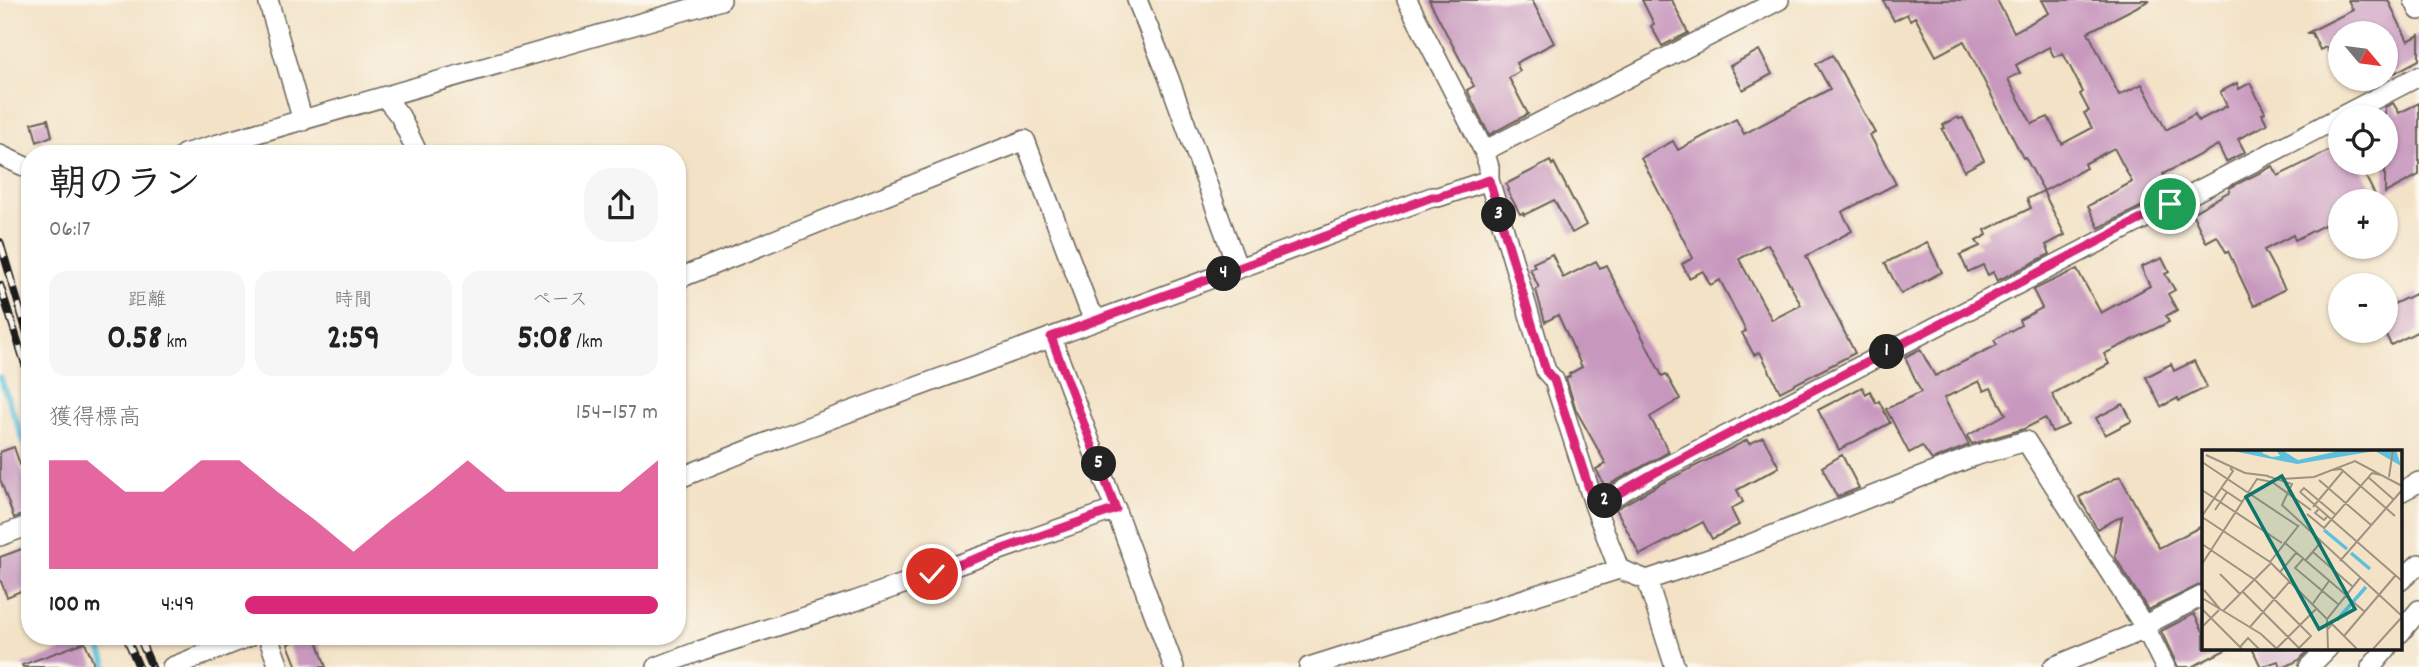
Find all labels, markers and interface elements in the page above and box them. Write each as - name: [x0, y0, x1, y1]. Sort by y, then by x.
- north arrow: [2328, 21, 2398, 91]
- map controls: [2328, 21, 2398, 343]
- button: locate: [2328, 105, 2398, 175]
- text: 朝のラン: [49, 160, 201, 215]
- button: share: [584, 168, 658, 242]
- pin: [2140, 174, 2200, 234]
- icon: arrive: [2151, 185, 2189, 223]
- button: +: [2328, 189, 2398, 259]
- pin: 3: [1482, 198, 1516, 232]
- text: 3: [1494, 201, 1503, 228]
- text: 06:17: [49, 214, 90, 247]
- pin: 4: [1206, 256, 1242, 292]
- text: 4: [1220, 260, 1227, 287]
- button: −: [2328, 273, 2398, 343]
- text: 距離: [128, 288, 166, 315]
- text: 時間: [334, 288, 373, 315]
- text: ペース: [532, 288, 588, 315]
- text: 0.58: [107, 315, 162, 365]
- text: 2:59: [327, 315, 380, 365]
- text: 5:08: [517, 315, 572, 365]
- text: km: [162, 330, 187, 357]
- text: /km: [572, 330, 603, 357]
- pin: 1: [1870, 334, 1904, 370]
- text: 1: [1884, 338, 1889, 365]
- text: 154–157 m: [576, 397, 658, 430]
- text: 獲得標高: [49, 403, 141, 436]
- pin: 5: [1082, 447, 1116, 482]
- text: 5: [1094, 450, 1103, 477]
- inset map: [2202, 450, 2402, 650]
- pin: 2: [1588, 484, 1622, 518]
- text: 2: [1600, 487, 1609, 514]
- pin: [902, 544, 962, 604]
- icon: check: [913, 555, 951, 593]
- text: 100 m: [49, 589, 100, 622]
- text: 4:49: [161, 589, 194, 622]

